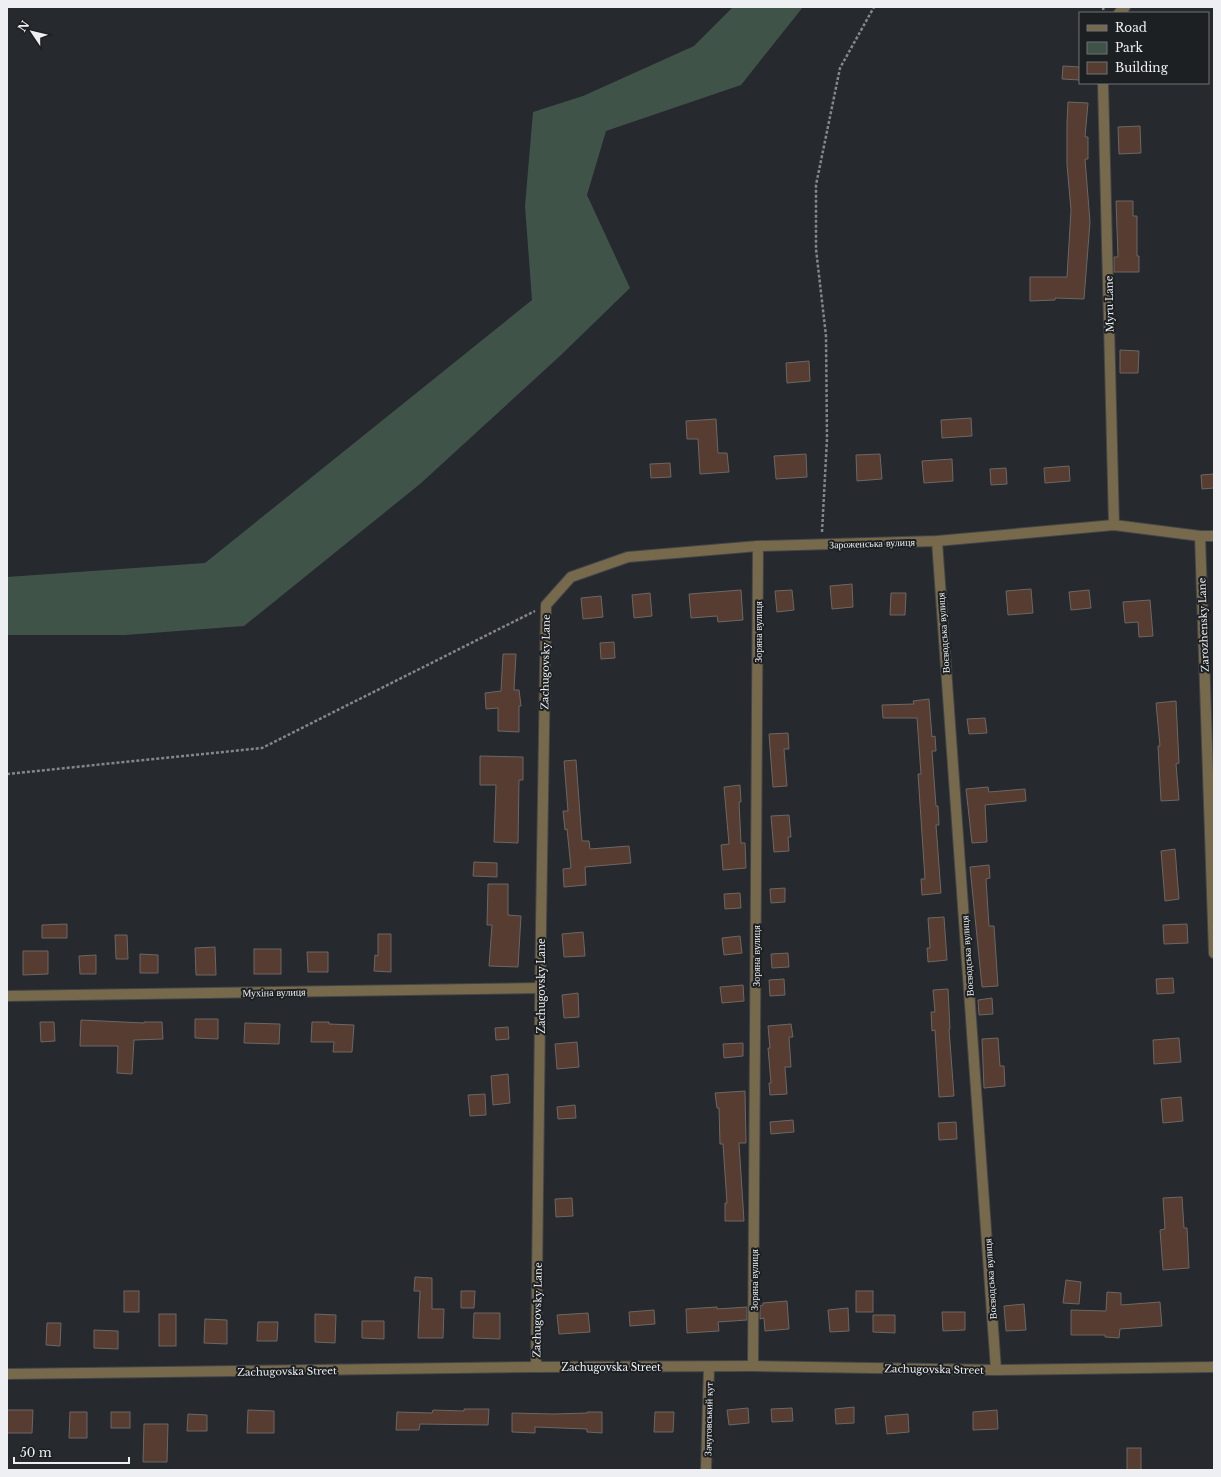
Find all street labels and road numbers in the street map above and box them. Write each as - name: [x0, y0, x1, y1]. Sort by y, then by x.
- street label: Myru Lane: [1103, 275, 1116, 332]
- street label: Зароженська вулиця: [829, 535, 916, 551]
- street label: Zarozhensky Lane: [1195, 577, 1212, 672]
- street label: Воєводська вулиця: [934, 592, 953, 674]
- street label: Зоряна вулиця: [752, 601, 765, 663]
- street label: Zachugovsky Lane: [538, 614, 553, 710]
- street label: Воєводська вулиця: [958, 915, 977, 997]
- street label: Зоряна вулиця: [750, 925, 763, 987]
- street label: Zachugovsky Lane: [535, 938, 548, 1034]
- street label: Мухіна вулиця: [242, 985, 306, 1000]
- street label: Воєводська вулиця: [981, 1238, 1000, 1320]
- street label: Зоряна вулиця: [748, 1249, 761, 1311]
- street label: Zachugovsky Lane: [530, 1262, 545, 1358]
- street label: Zachugovska Street: [561, 1361, 661, 1374]
- street label: Zachugovska Street: [884, 1362, 984, 1377]
- street label: Zachugovska Street: [237, 1364, 337, 1379]
- street label: Зачуговський кут: [701, 1381, 716, 1456]

